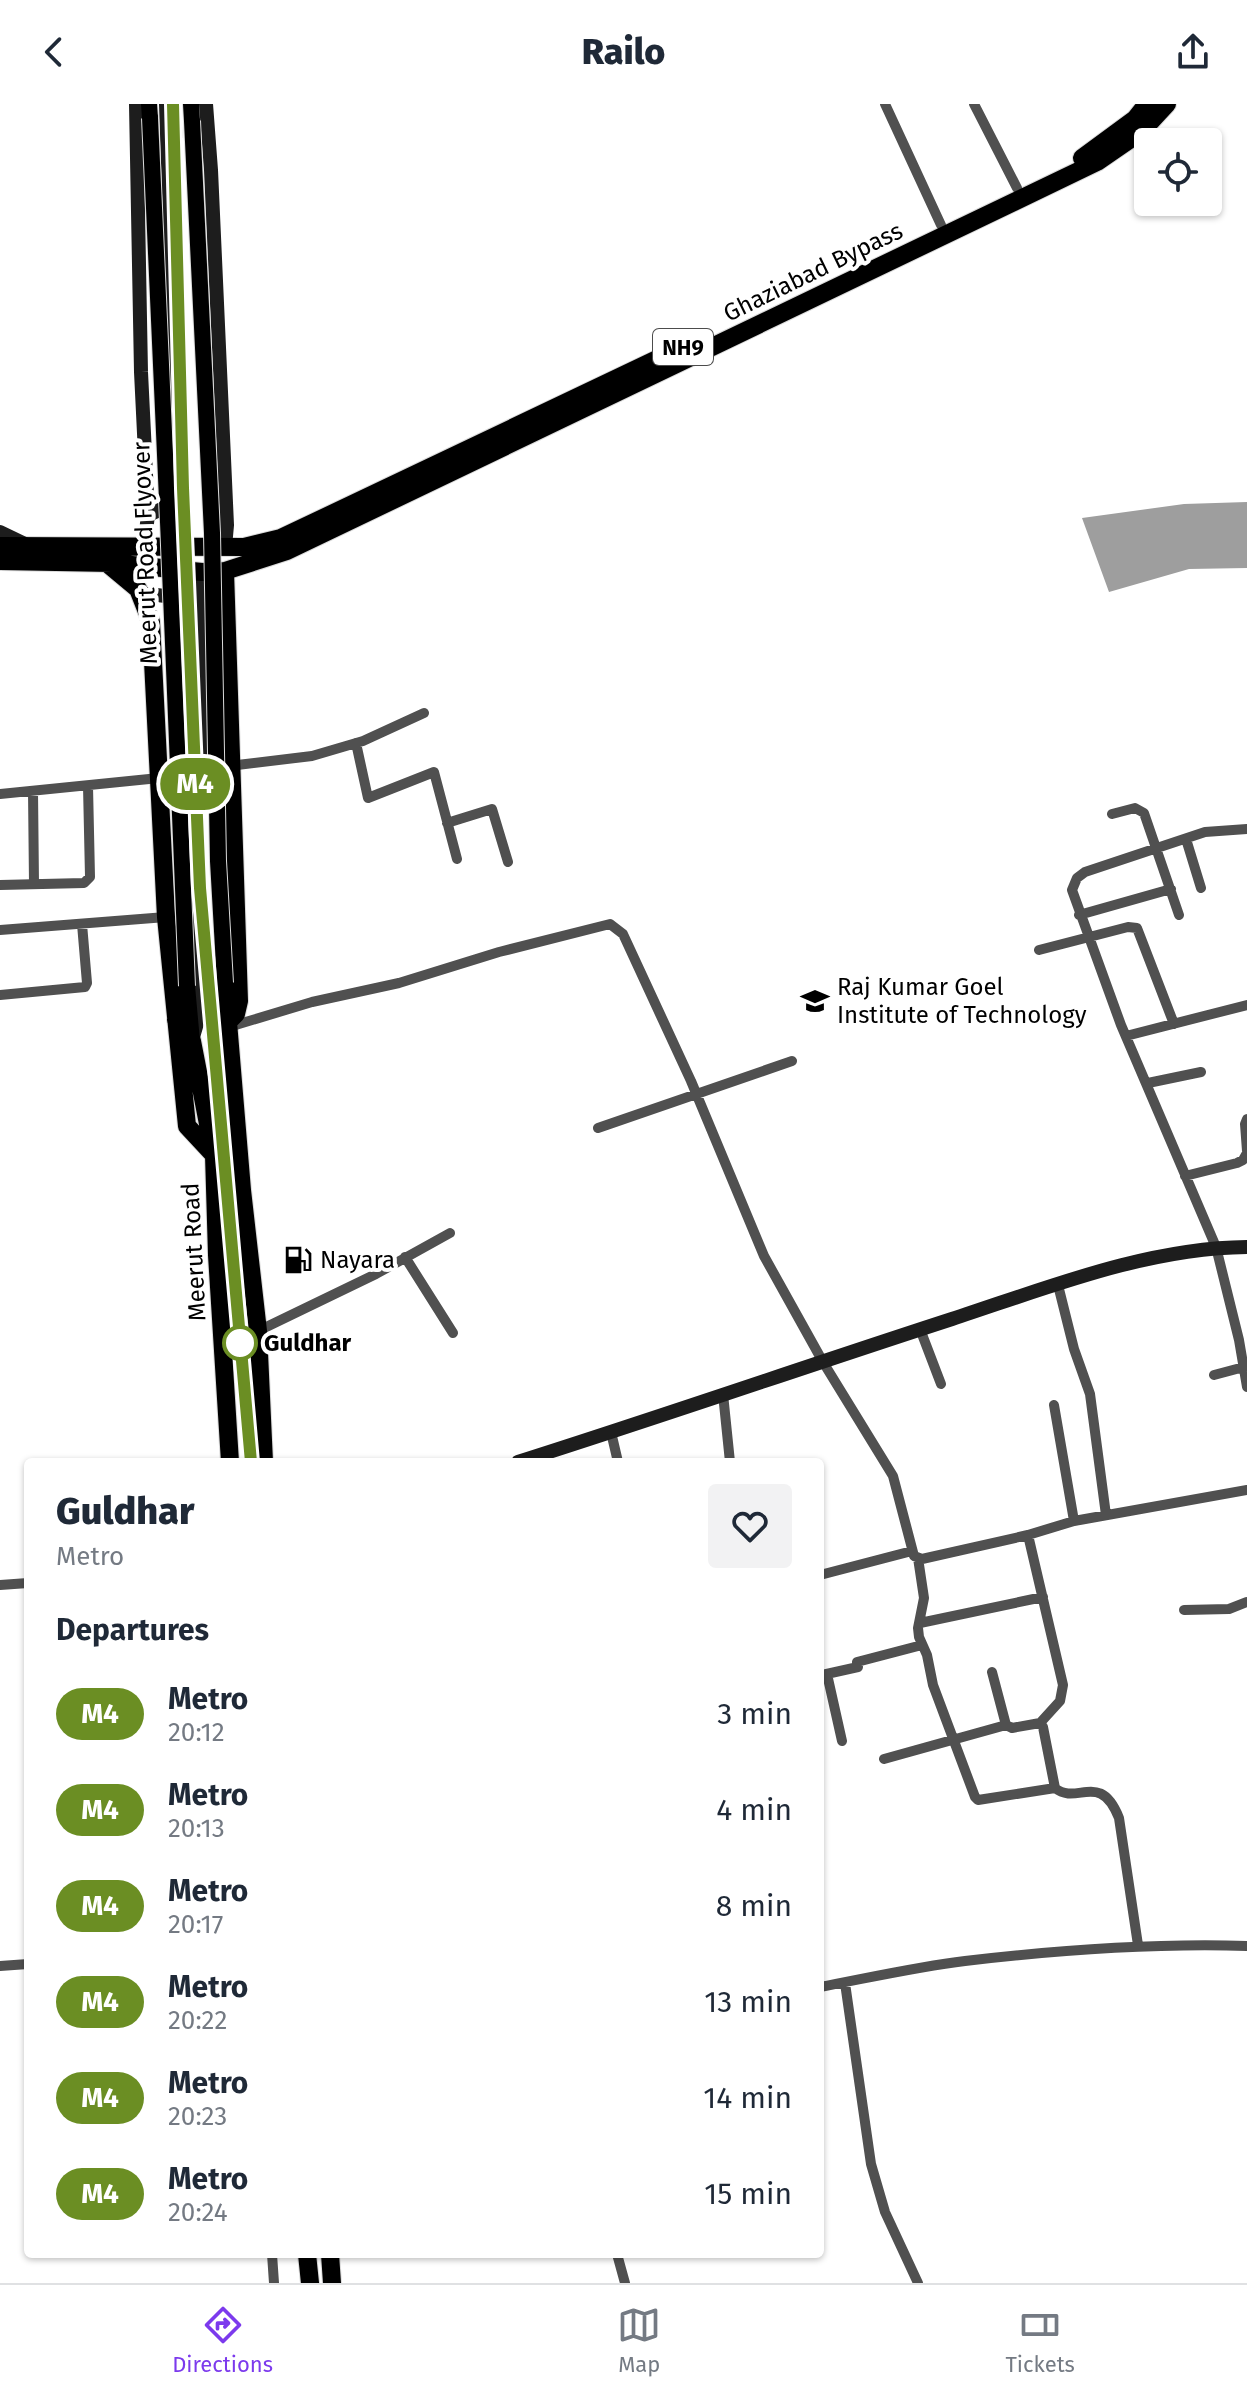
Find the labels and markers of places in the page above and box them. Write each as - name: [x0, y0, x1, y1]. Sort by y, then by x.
- place label: Raj Kumar Goel Institute of Technology: [837, 973, 1087, 1029]
- school or university icon: Raj Kumar Goel Institute of Technology: [800, 986, 830, 1016]
- fuel station icon: Nayara: [283, 1245, 313, 1275]
- place label: Nayara: [320, 1246, 395, 1274]
- marker: Guldhar: [223, 1326, 257, 1360]
- place label: Guldhar: [264, 1329, 352, 1357]

